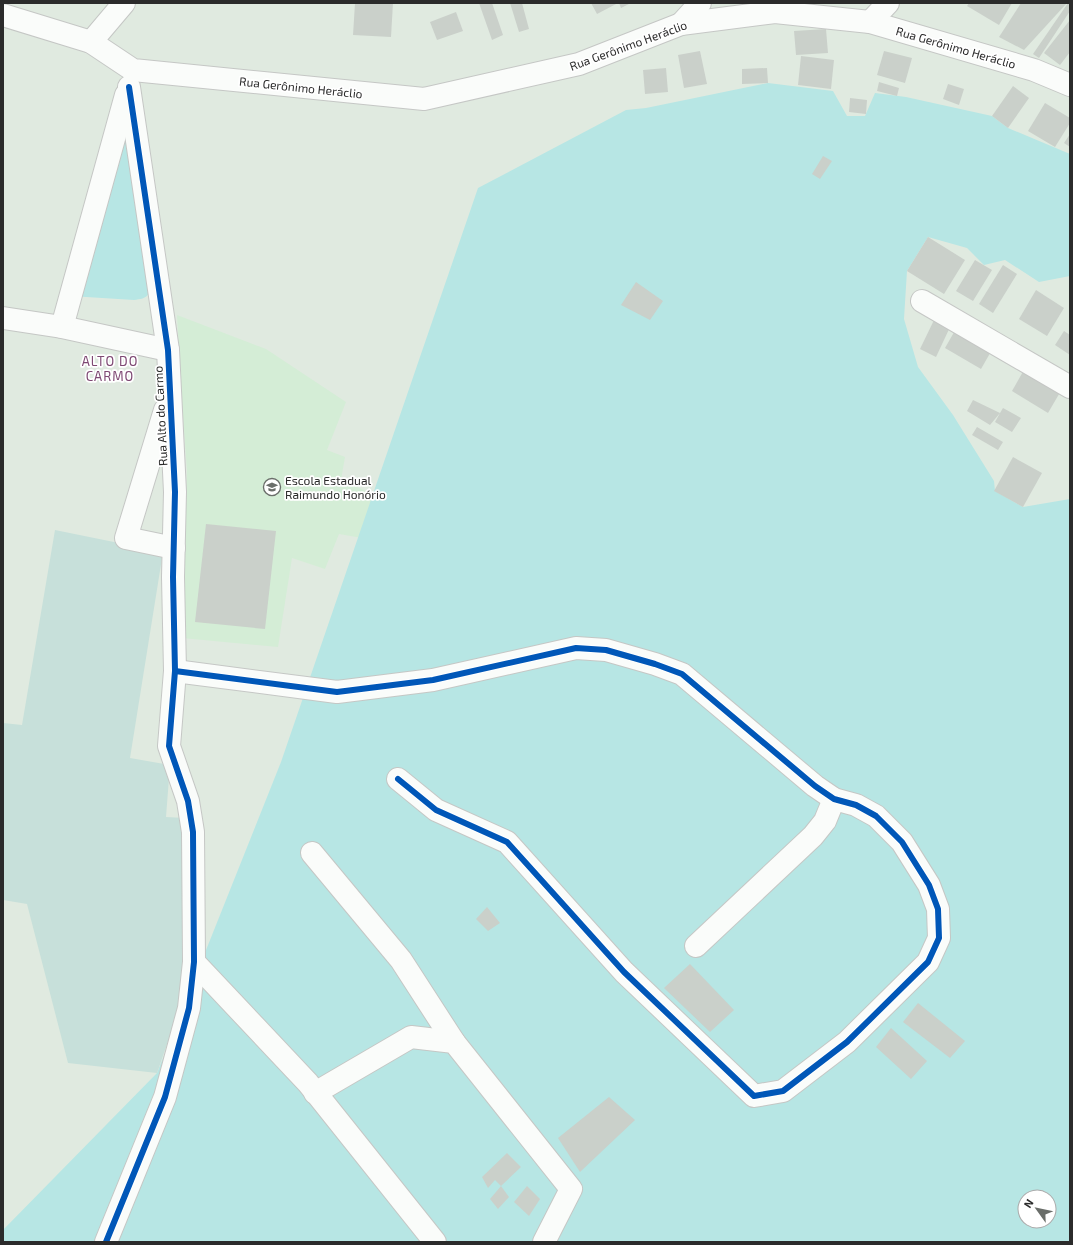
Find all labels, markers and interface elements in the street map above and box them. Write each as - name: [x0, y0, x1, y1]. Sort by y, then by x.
- street label: Rua Gerônimo Heráclio: [567, 17, 689, 73]
- street label: Rua Gerônimo Heráclio: [894, 23, 1018, 71]
- street label: Rua Gerônimo Heráclio: [239, 74, 364, 100]
- district label: ALTO DO CARMO: [82, 353, 138, 384]
- street label: Rua Alto do Carmo: [150, 365, 170, 466]
- place label: Escola Estadual Raimundo Honório: [285, 473, 386, 501]
- school or university icon: Escola Estadual Raimundo Honório: [262, 477, 282, 497]
- north arrow: [1017, 1189, 1057, 1229]
- text: N: [1021, 1196, 1036, 1210]

